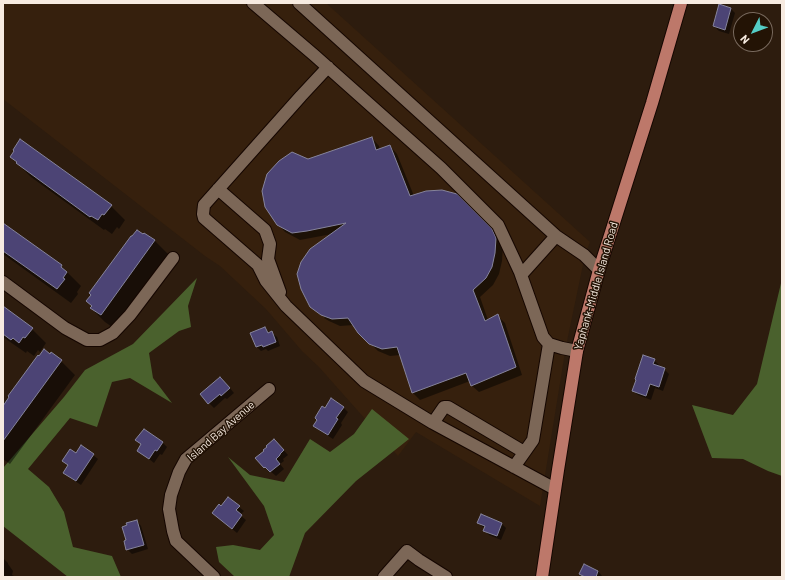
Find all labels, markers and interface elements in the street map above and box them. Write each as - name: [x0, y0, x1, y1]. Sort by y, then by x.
- north arrow: [733, 12, 773, 52]
- text: N: [737, 33, 752, 47]
- street label: Yaphank-Middle Island Road: [571, 221, 621, 351]
- street label: Island Bay Avenue: [185, 398, 257, 464]

